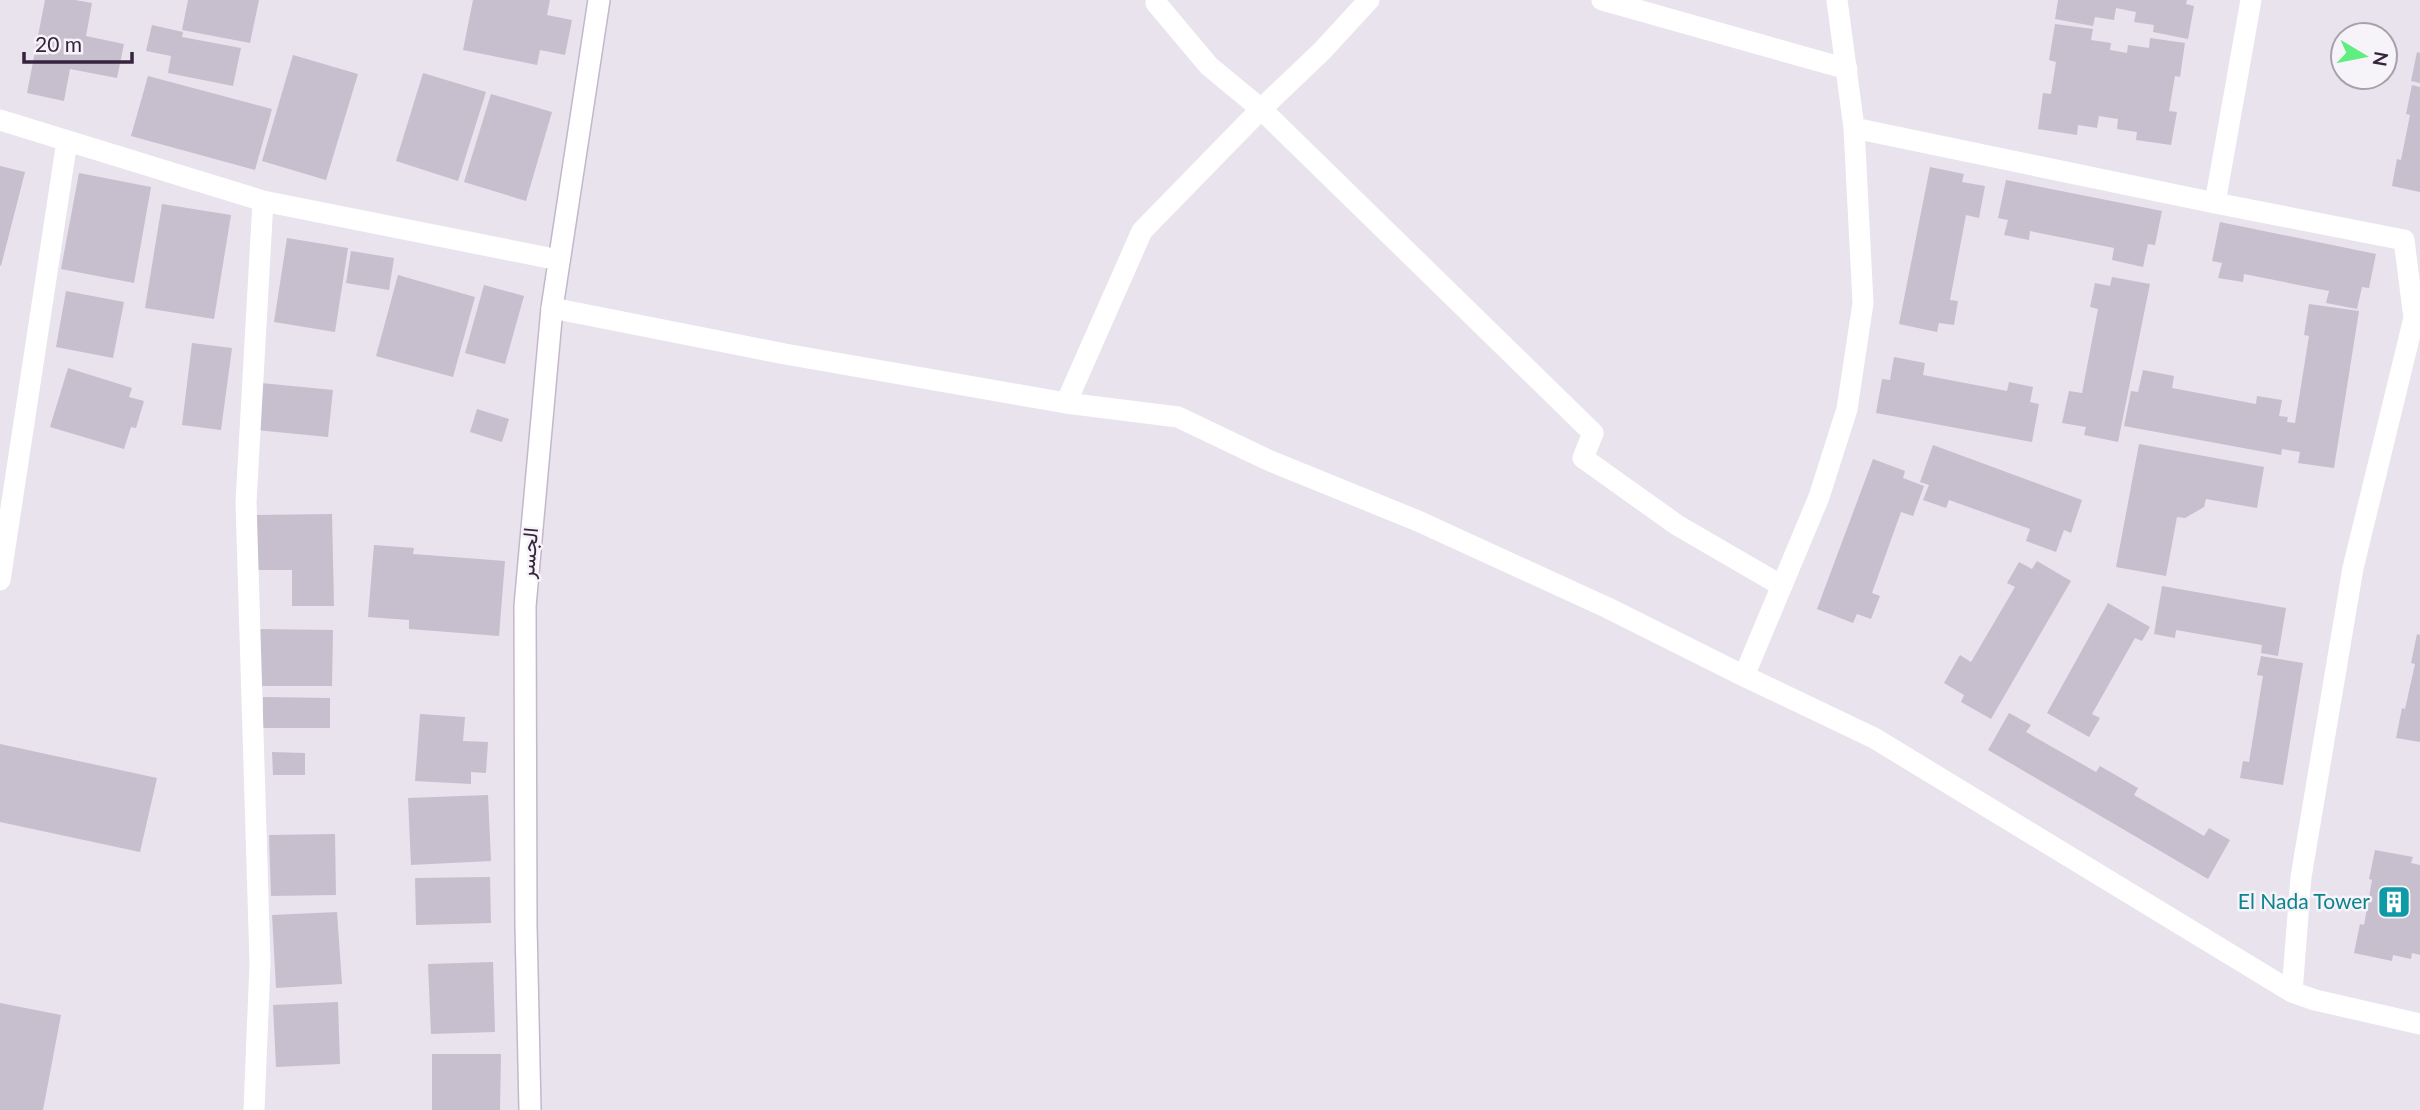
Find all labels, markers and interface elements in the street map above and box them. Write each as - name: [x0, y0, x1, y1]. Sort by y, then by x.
- scale bar: [24, 21, 133, 65]
- north arrow: [2329, 21, 2399, 91]
- text: 20 m: [35, 31, 82, 56]
- text: N: [2369, 50, 2394, 68]
- street label: الجسر: [513, 526, 544, 581]
- building icon: El Nada Tower: [2375, 883, 2413, 921]
- place label: El Nada Tower: [2238, 888, 2370, 913]

